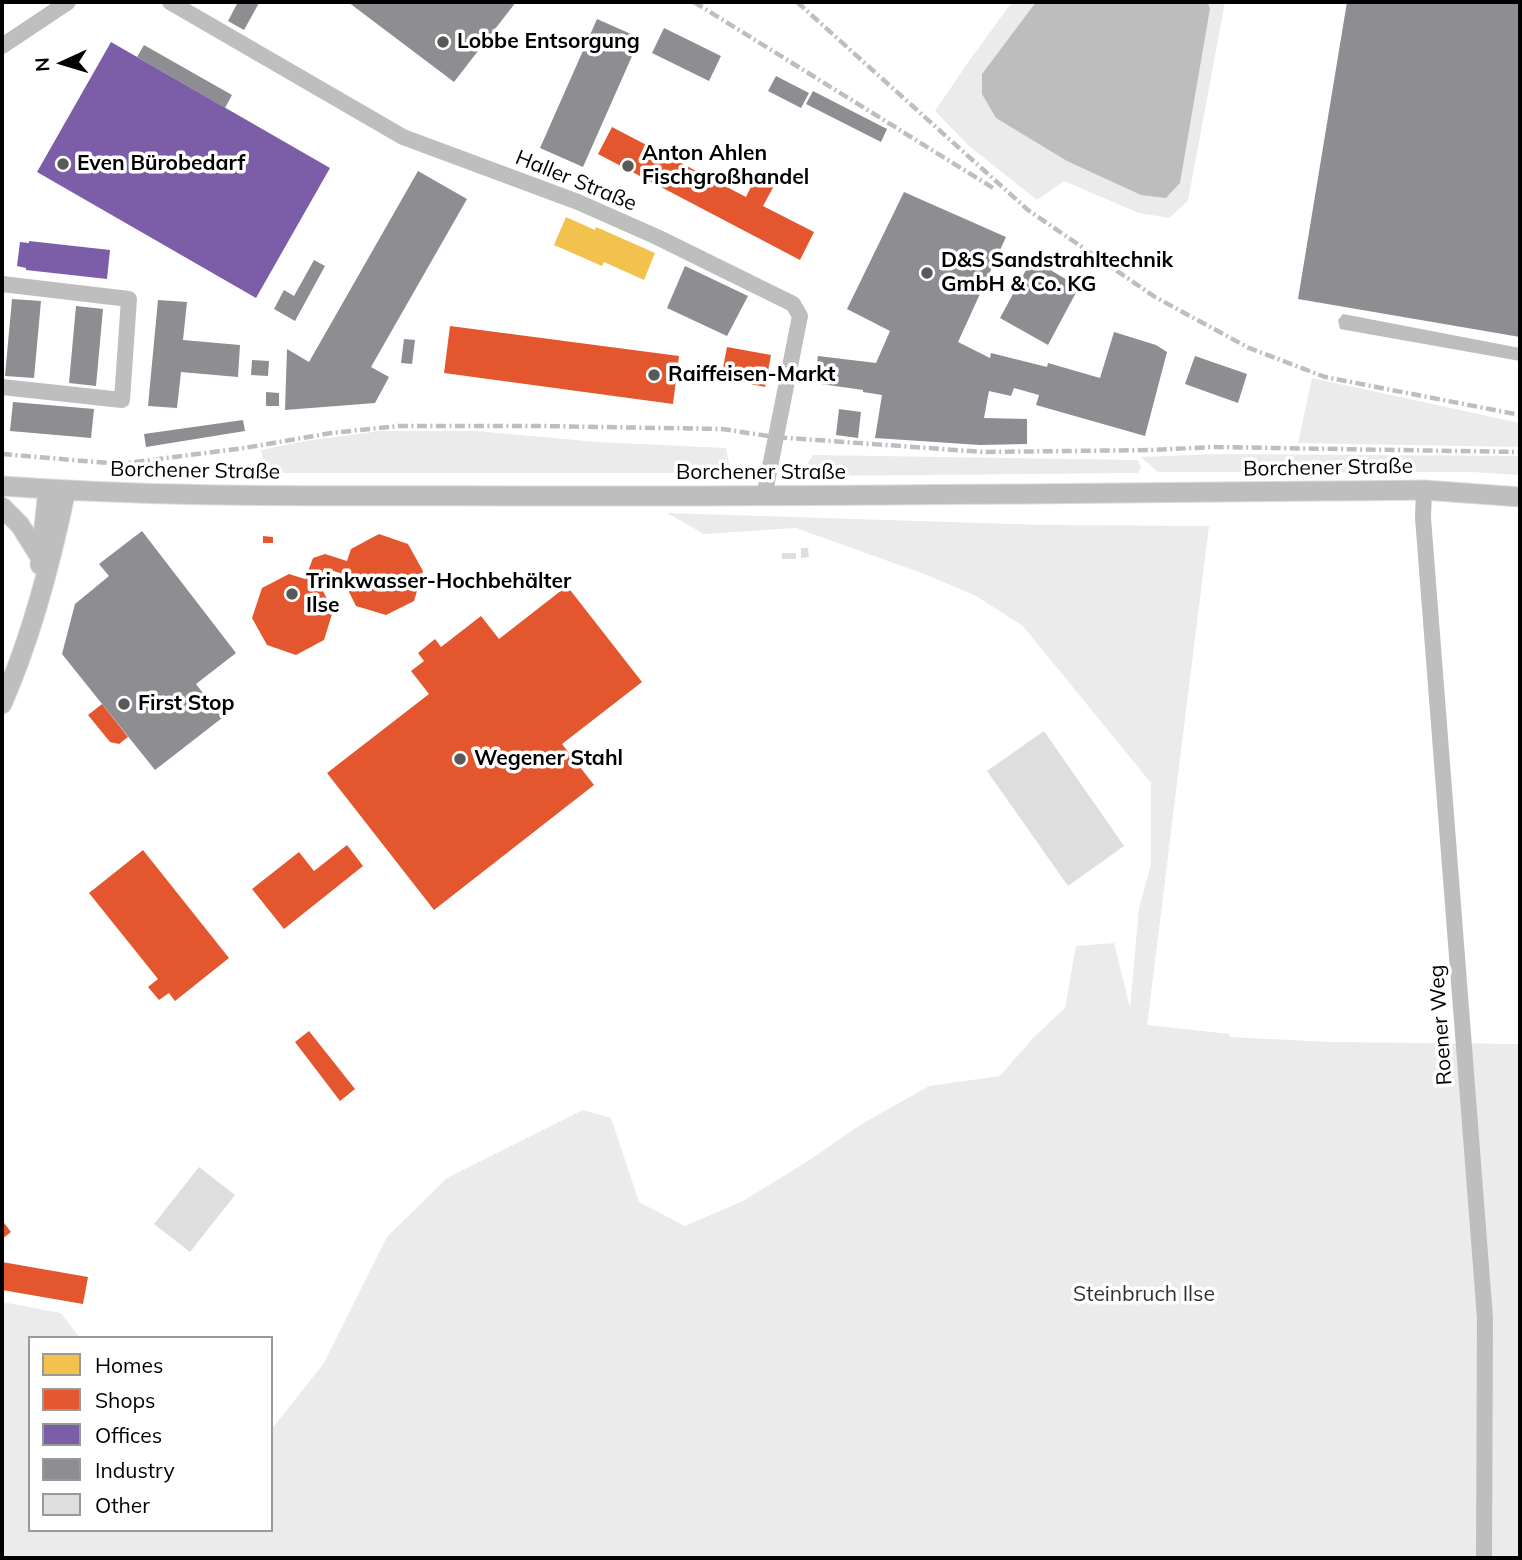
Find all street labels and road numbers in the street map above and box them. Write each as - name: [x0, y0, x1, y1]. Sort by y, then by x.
- street label: Haller Straße: [512, 145, 640, 217]
- street label: Borchener Straße: [1243, 454, 1413, 482]
- street label: Borchener Straße: [110, 457, 280, 485]
- street label: Borchener Straße: [676, 460, 846, 486]
- street label: Roener Weg: [1424, 964, 1458, 1086]

